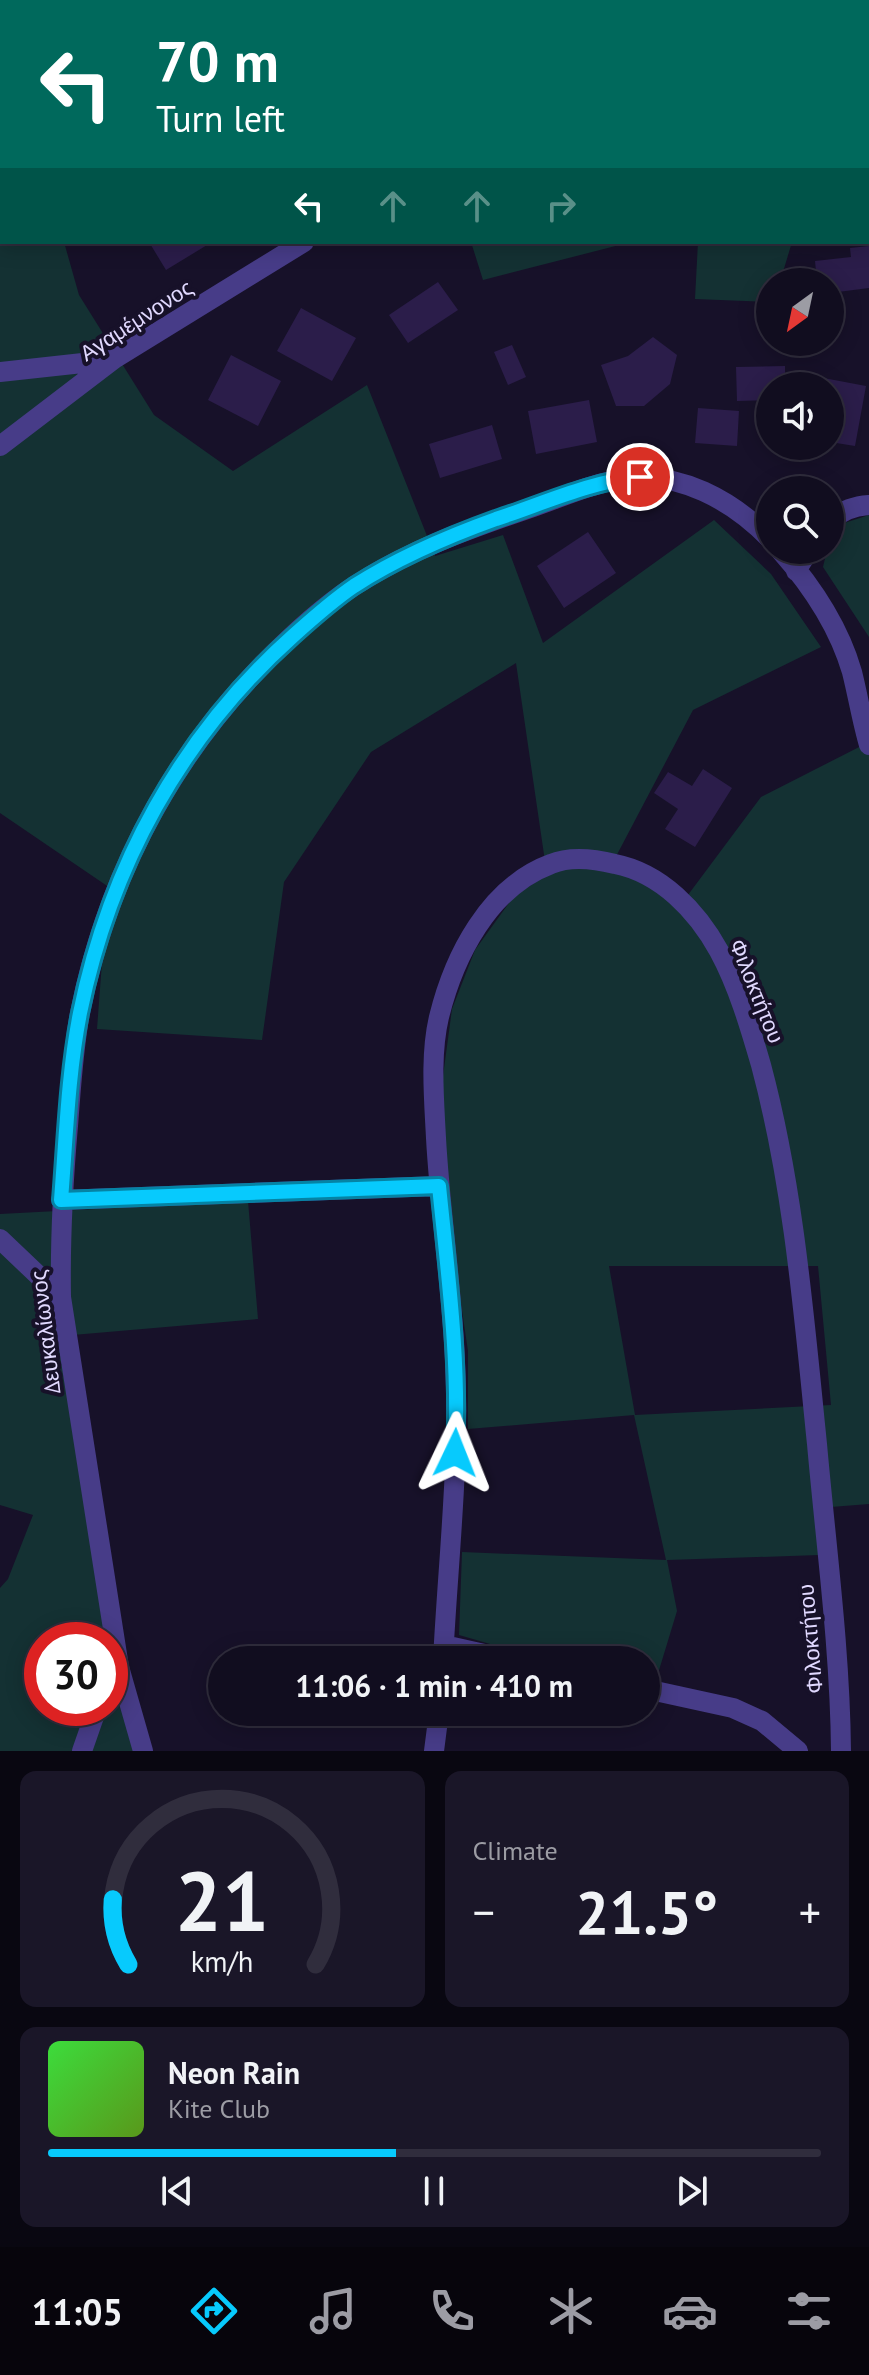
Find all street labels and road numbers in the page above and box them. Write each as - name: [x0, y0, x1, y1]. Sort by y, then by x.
- street label: Αγαμέμνονος: [74, 273, 198, 367]
- street label: Φιλοκτήτου: [723, 935, 791, 1047]
- street label: Δευκαλίωνος: [24, 1268, 66, 1396]
- street label: Φιλοκτήτου: [791, 1583, 829, 1695]

